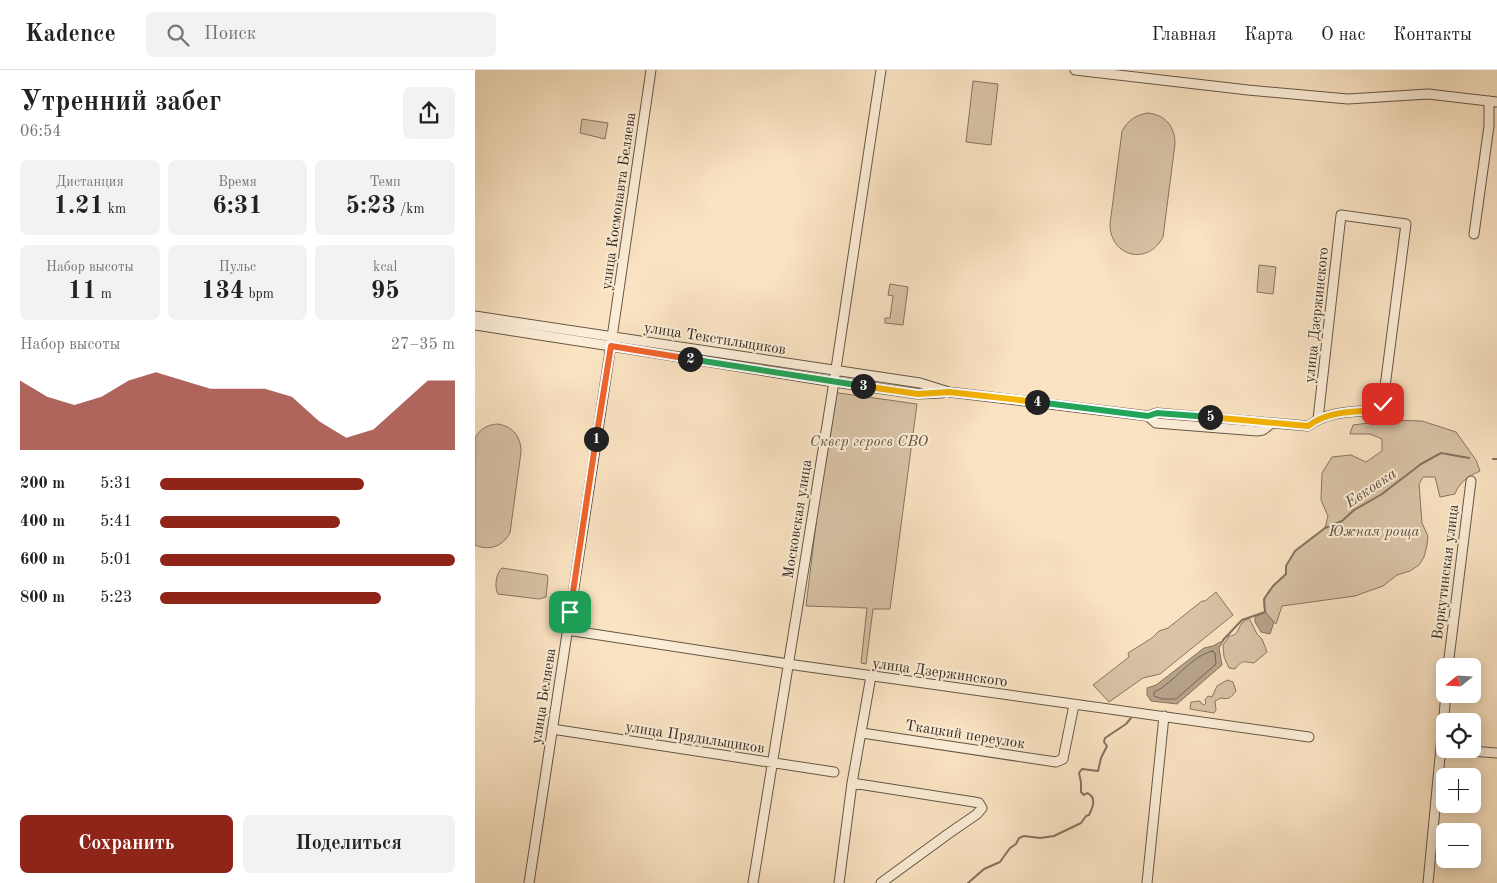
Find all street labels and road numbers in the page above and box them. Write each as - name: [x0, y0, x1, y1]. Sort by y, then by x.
- street label: улица Космонавта Беляева: [600, 111, 639, 291]
- street label: улица Дзержинского: [1303, 246, 1332, 384]
- street label: улица Текстильщиков: [643, 321, 787, 358]
- street label: Московская улица: [782, 458, 815, 580]
- street label: Воркутинская улица: [1431, 503, 1462, 641]
- street label: улица Беляева: [529, 647, 560, 745]
- street label: улица Дзержинского: [871, 657, 1008, 690]
- street label: Ткацкий переулок: [904, 719, 1026, 752]
- street label: улица Прядильщиков: [624, 720, 765, 757]

